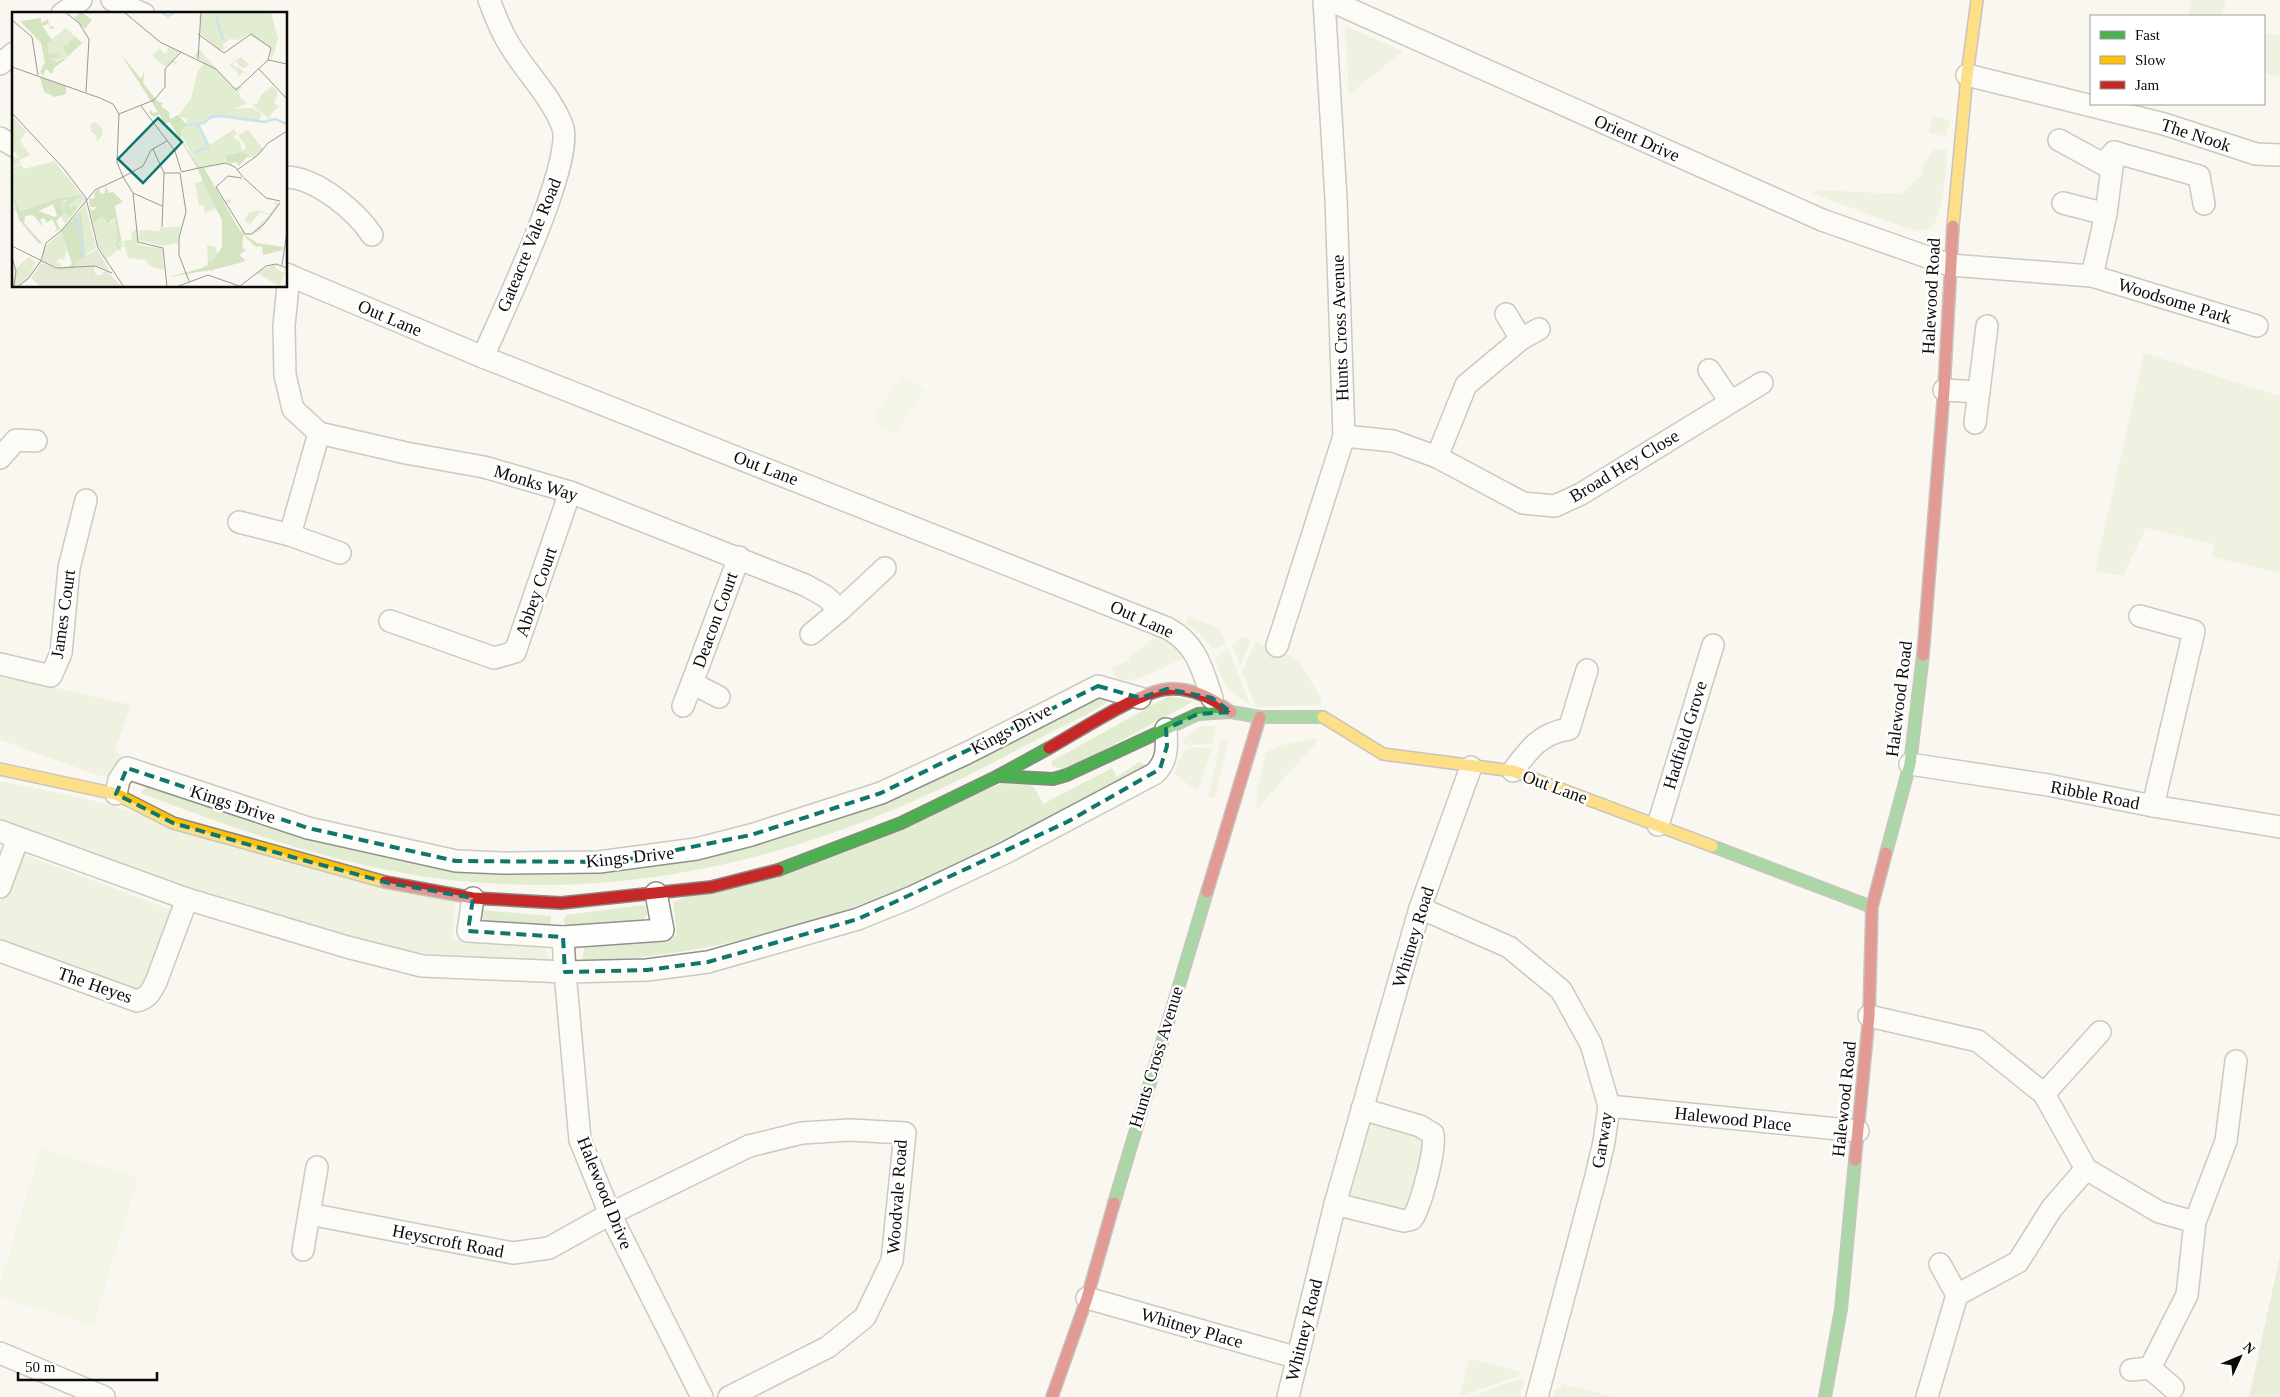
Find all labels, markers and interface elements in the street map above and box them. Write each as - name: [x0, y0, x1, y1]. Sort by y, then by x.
- inset map: [12, 12, 288, 288]
- legend: [2090, 15, 2265, 105]
- text: Fast: [2135, 27, 2161, 43]
- text: Slow: [2135, 52, 2166, 68]
- text: Jam: [2135, 77, 2159, 93]
- street label: Orient Drive: [1591, 110, 1683, 166]
- street label: The Nook: [2158, 114, 2234, 156]
- street label: Gateacre Vale Road: [493, 175, 565, 315]
- street label: Halewood Road: [1918, 237, 1944, 355]
- street label: Hunts Cross Avenue: [1327, 254, 1353, 402]
- street label: Woodsome Park: [2116, 274, 2234, 328]
- street label: Out Lane: [355, 296, 425, 340]
- street label: Broad Hey Close: [1566, 425, 1682, 507]
- street label: Out Lane: [731, 447, 801, 489]
- street label: Monks Way: [492, 461, 580, 505]
- street label: Abbey Court: [511, 545, 561, 639]
- street label: James Court: [47, 568, 79, 660]
- street label: Deacon Court: [688, 569, 742, 671]
- street label: Out Lane: [1107, 596, 1177, 642]
- street label: Halewood Road: [1882, 640, 1916, 758]
- street label: Hadfield Grove: [1659, 678, 1711, 792]
- street label: Kings Drive: [967, 699, 1055, 759]
- street label: Out Lane: [1520, 766, 1590, 808]
- street label: Ribble Road: [2049, 777, 2141, 813]
- street label: Kings Drive: [188, 781, 278, 827]
- street label: Kings Drive: [585, 842, 675, 872]
- street label: Whitney Road: [1388, 884, 1438, 990]
- street label: The Heyes: [55, 963, 135, 1007]
- street label: Hunts Cross Avenue: [1125, 984, 1187, 1130]
- street label: Halewood Road: [1828, 1040, 1860, 1158]
- street label: Halewood Place: [1674, 1103, 1792, 1135]
- street label: Garway: [1588, 1110, 1616, 1170]
- street label: Halewood Drive: [573, 1134, 637, 1252]
- street label: Woodvale Road: [883, 1139, 911, 1255]
- street label: Heyscroft Road: [390, 1220, 506, 1262]
- street label: Whitney Road: [1282, 1277, 1326, 1383]
- street label: Whitney Place: [1139, 1304, 1245, 1352]
- north arrow: [2215, 1332, 2265, 1382]
- text: N: [2240, 1339, 2258, 1357]
- scale bar: [18, 1350, 156, 1382]
- text: 50 m: [25, 1359, 56, 1375]

